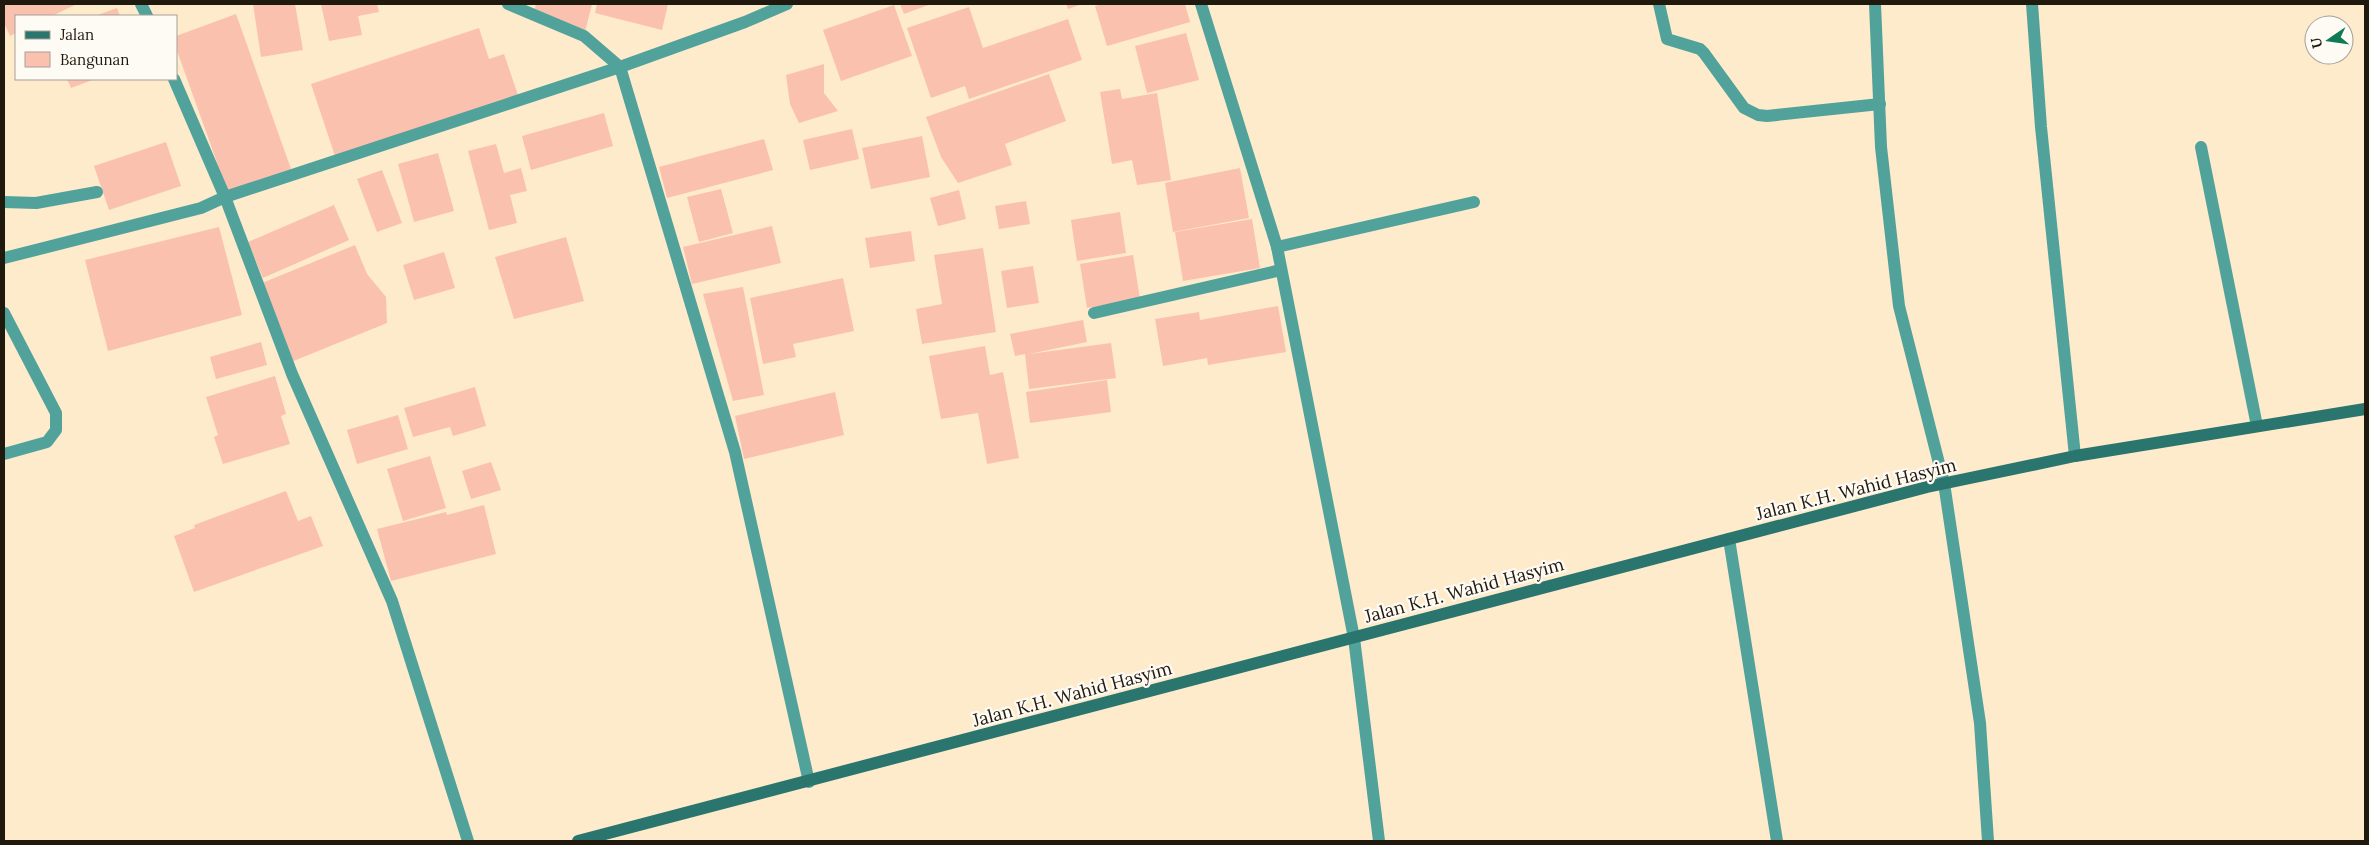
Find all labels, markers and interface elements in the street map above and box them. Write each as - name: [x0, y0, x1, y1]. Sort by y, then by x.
- legend: [15, 15, 178, 80]
- north arrow: [2304, 15, 2354, 65]
- text: Jalan: [59, 25, 94, 44]
- text: U: [2306, 35, 2326, 50]
- text: Bangunan: [60, 50, 129, 69]
- street label: Jalan K.H. Wahid Hasyim: [1753, 453, 1958, 525]
- street label: Jalan K.H. Wahid Hasyim: [1361, 552, 1566, 628]
- street label: Jalan K.H. Wahid Hasyim: [969, 656, 1174, 732]

